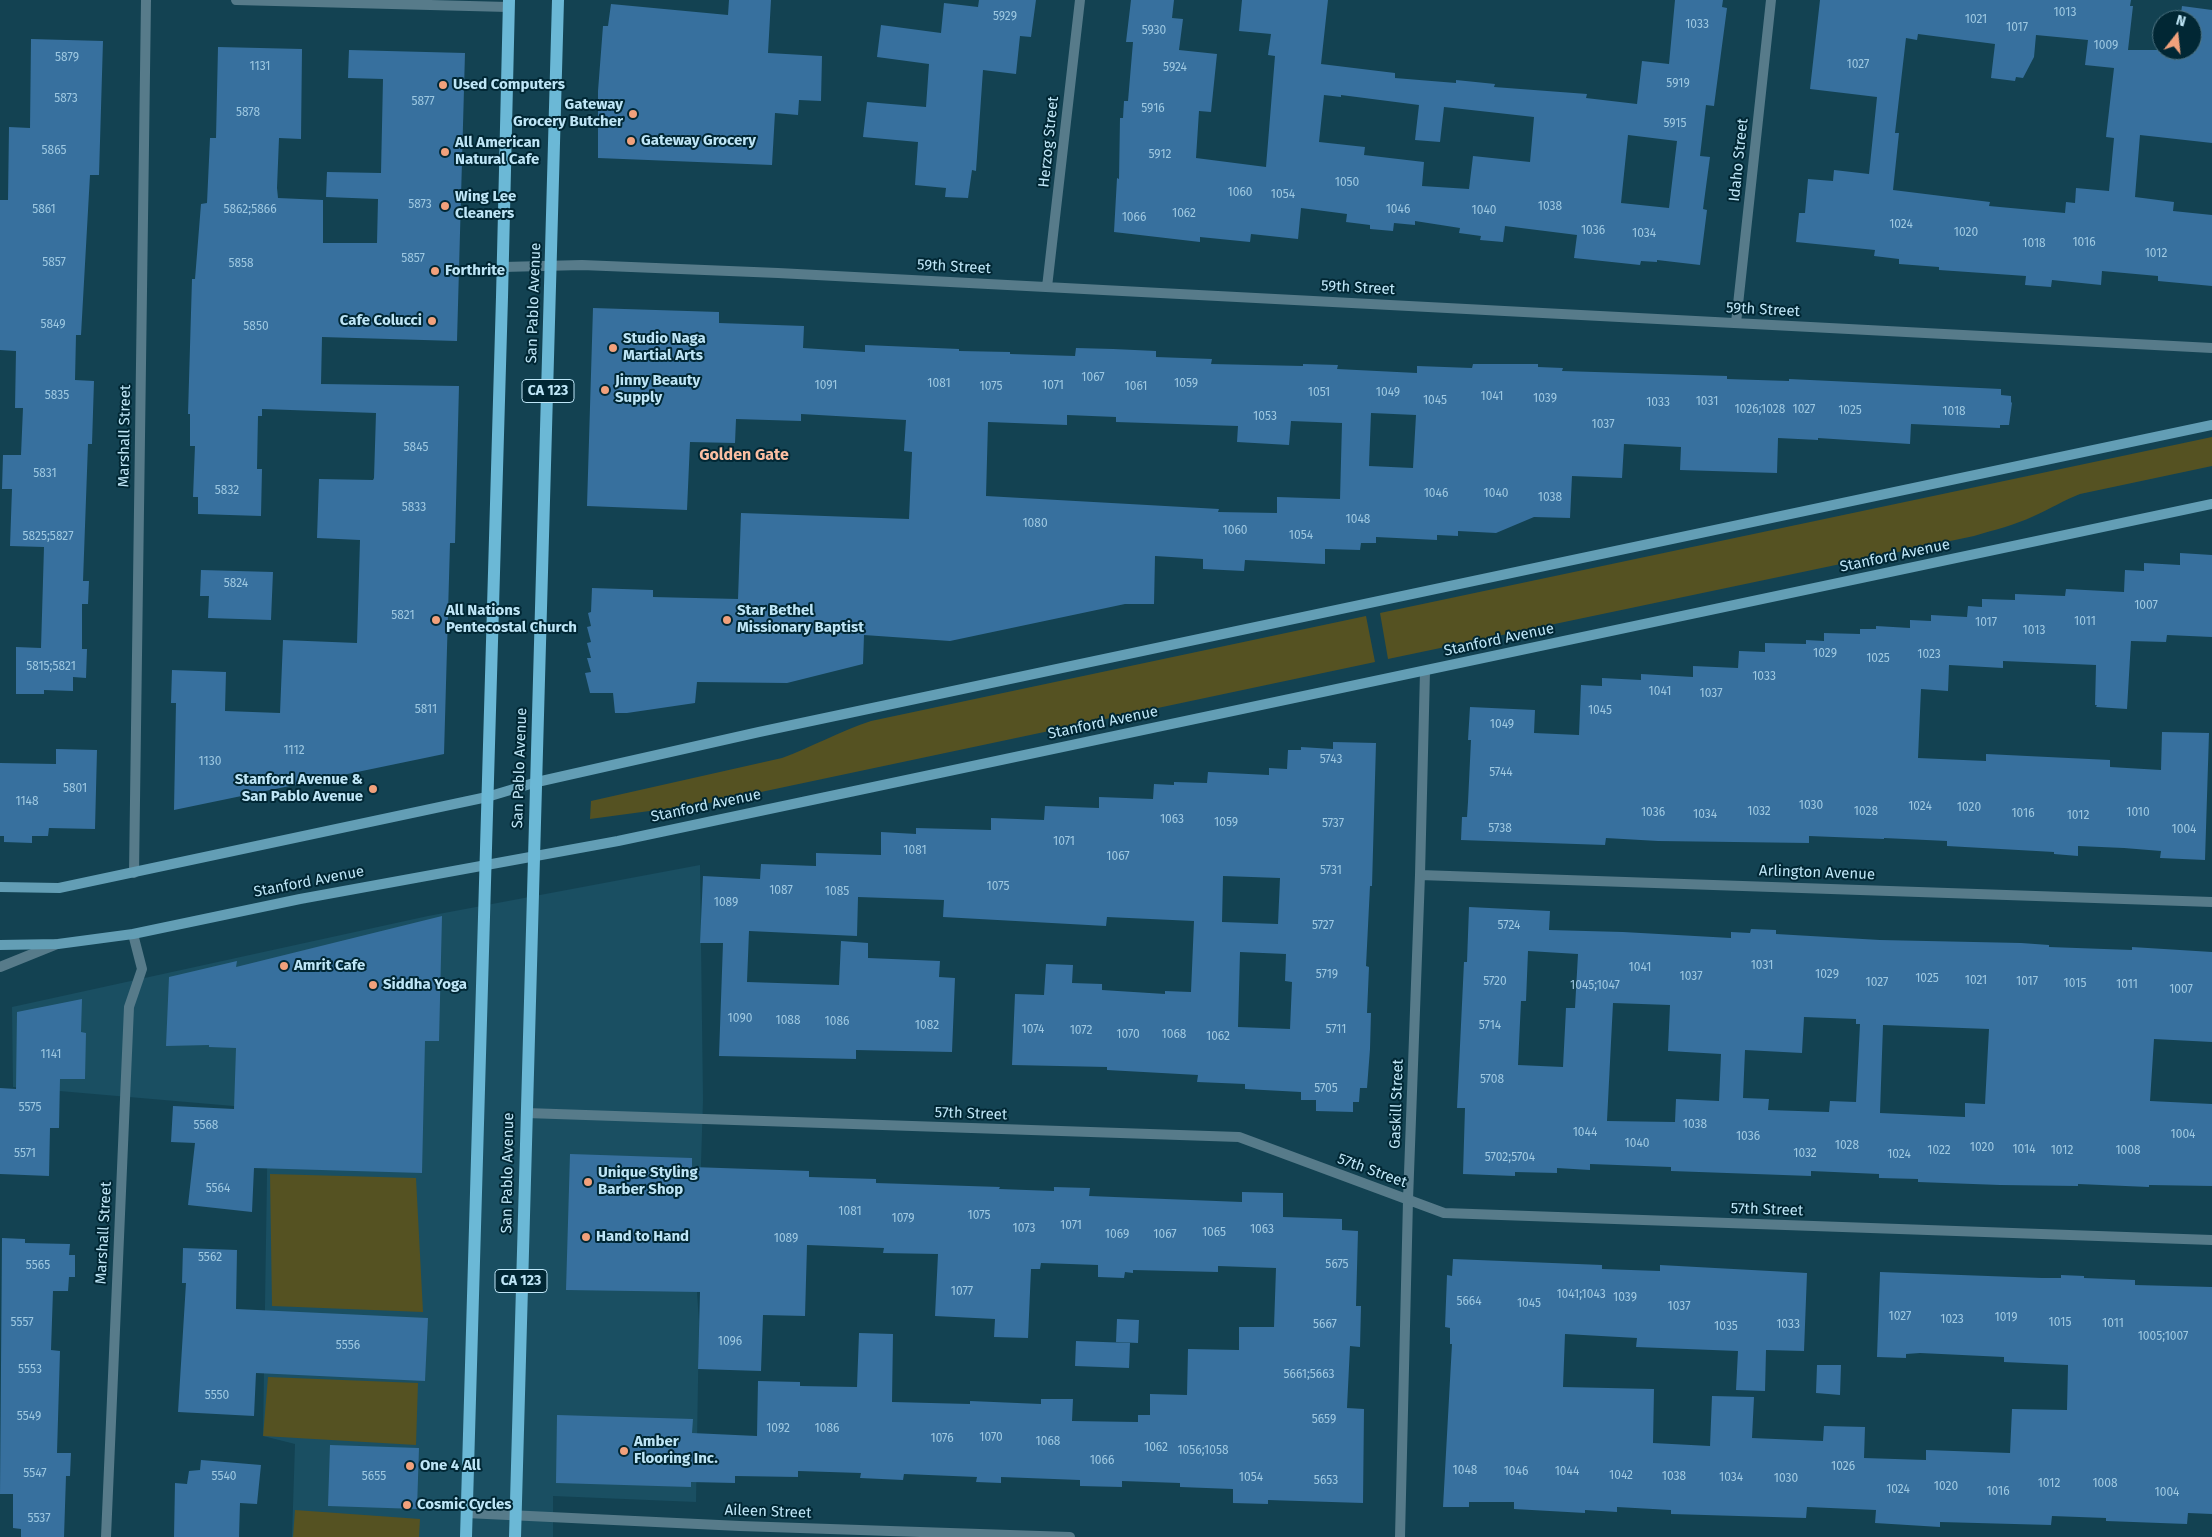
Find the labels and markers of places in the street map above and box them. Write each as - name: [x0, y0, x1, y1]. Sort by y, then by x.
- place label: Used Computers: [453, 76, 565, 94]
- marker: Used Computers: [437, 79, 449, 91]
- place label: Gateway Grocery Butcher: [513, 96, 623, 131]
- marker: Gateway Grocery Butcher: [627, 108, 639, 120]
- place label: Gateway Grocery: [641, 132, 756, 150]
- place label: All American Natural Cafe: [455, 134, 540, 169]
- marker: Gateway Grocery: [625, 135, 637, 147]
- marker: All American Natural Cafe: [439, 146, 451, 158]
- place label: Wing Lee Cleaners: [455, 188, 516, 223]
- marker: Wing Lee Cleaners: [439, 200, 451, 212]
- place label: Forthrite: [445, 262, 505, 280]
- marker: Forthrite: [429, 265, 441, 277]
- place label: Cafe Colucci: [340, 312, 422, 330]
- marker: Cafe Colucci: [426, 315, 438, 327]
- place label: Studio Naga Martial Arts: [623, 330, 706, 365]
- marker: Studio Naga Martial Arts: [607, 342, 619, 354]
- place label: Jinny Beauty Supply: [615, 372, 700, 407]
- marker: Jinny Beauty Supply: [599, 384, 611, 396]
- place label: All Nations Pentecostal Church: [446, 602, 577, 637]
- place label: Star Bethel Missionary Baptist: [737, 602, 864, 637]
- marker: All Nations Pentecostal Church: [430, 614, 442, 626]
- marker: Star Bethel Missionary Baptist: [721, 614, 733, 626]
- place label: Stanford Avenue & San Pablo Avenue: [235, 771, 363, 806]
- marker: Stanford Avenue & San Pablo Avenue: [367, 783, 379, 795]
- place label: Amrit Cafe: [294, 957, 365, 975]
- marker: Amrit Cafe: [278, 960, 290, 972]
- place label: Siddha Yoga: [383, 976, 467, 994]
- marker: Siddha Yoga: [367, 979, 379, 991]
- place label: Unique Styling Barber Shop: [598, 1164, 698, 1199]
- marker: Unique Styling Barber Shop: [582, 1176, 594, 1188]
- place label: Hand to Hand: [596, 1228, 689, 1246]
- marker: Hand to Hand: [580, 1231, 592, 1243]
- place label: Amber Flooring Inc.: [634, 1433, 718, 1468]
- marker: Amber Flooring Inc.: [618, 1445, 630, 1457]
- place label: One 4 All: [420, 1457, 481, 1475]
- marker: One 4 All: [404, 1460, 416, 1472]
- place label: Cosmic Cycles: [417, 1496, 512, 1514]
- marker: Cosmic Cycles: [401, 1499, 413, 1511]

